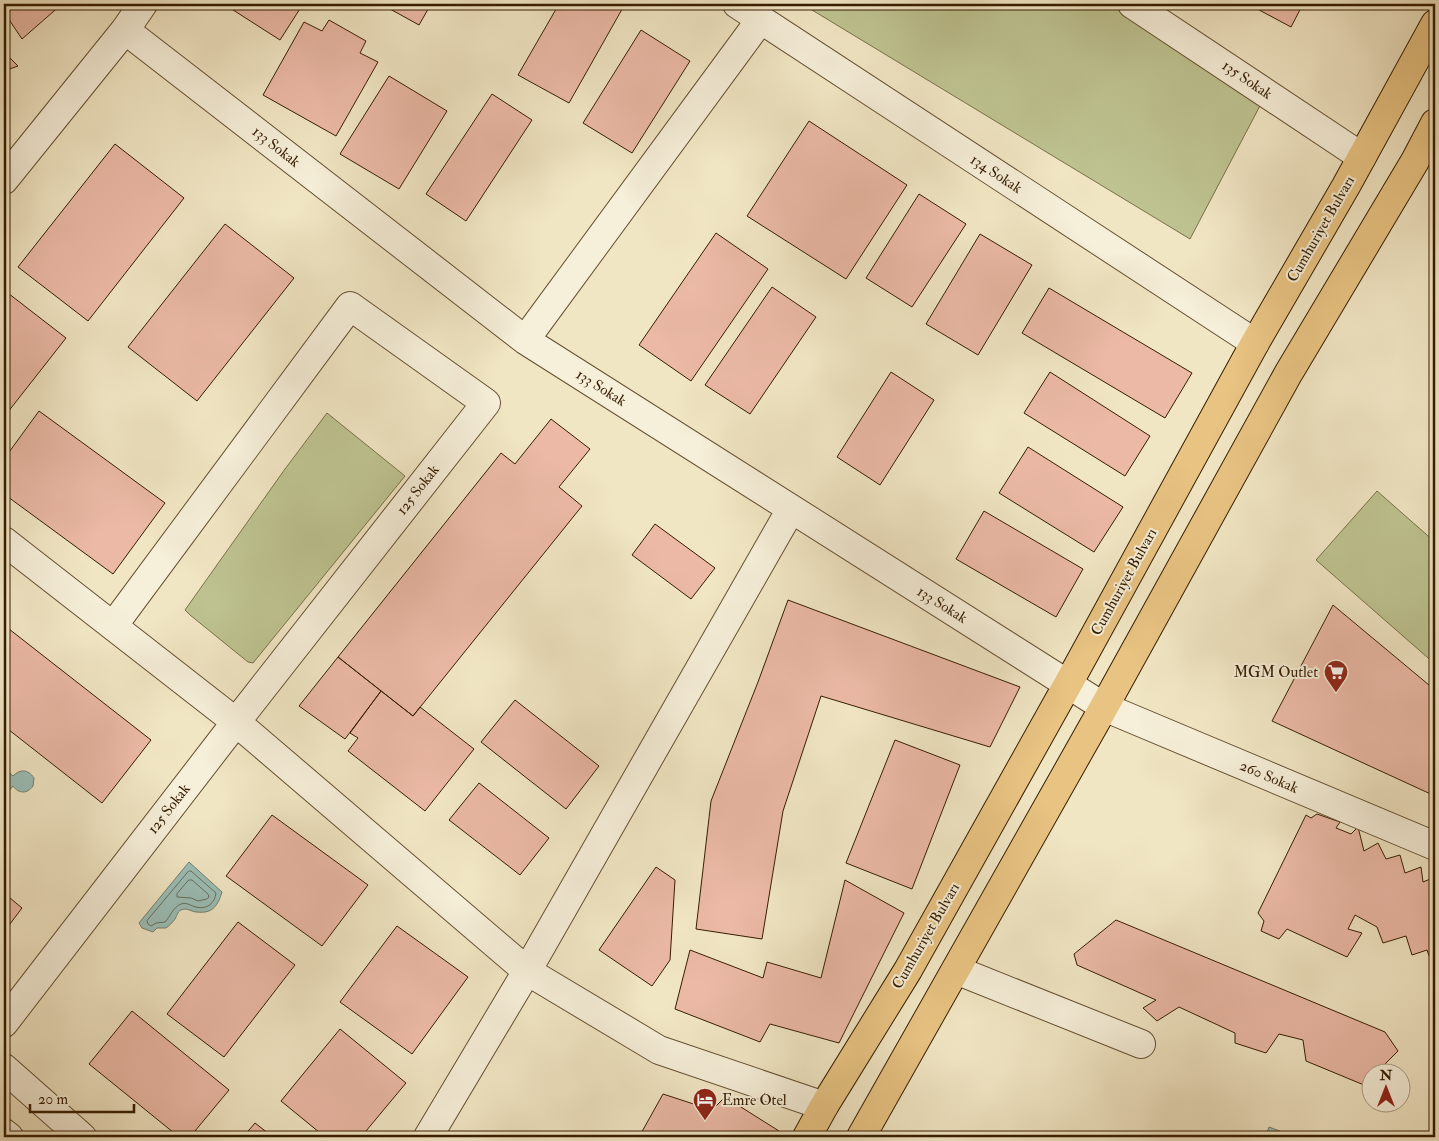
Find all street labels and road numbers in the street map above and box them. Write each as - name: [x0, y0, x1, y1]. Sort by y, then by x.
- street label: 135 Sokak: [1218, 56, 1276, 104]
- street label: 133 Sokak: [248, 122, 304, 172]
- street label: 134 Sokak: [966, 150, 1026, 198]
- street label: Cumhuriyet Bulvarı: [1283, 172, 1359, 286]
- street label: 133 Sokak: [572, 365, 630, 411]
- street label: 125 Sokak: [392, 461, 444, 519]
- street label: Cumhuriyet Bulvarı: [1087, 525, 1161, 639]
- street label: 133 Sokak: [913, 582, 971, 628]
- street label: 260 Sokak: [1237, 756, 1301, 798]
- street label: 125 Sokak: [143, 780, 195, 838]
- street label: Cumhuriyet Bulvarı: [888, 879, 964, 993]

